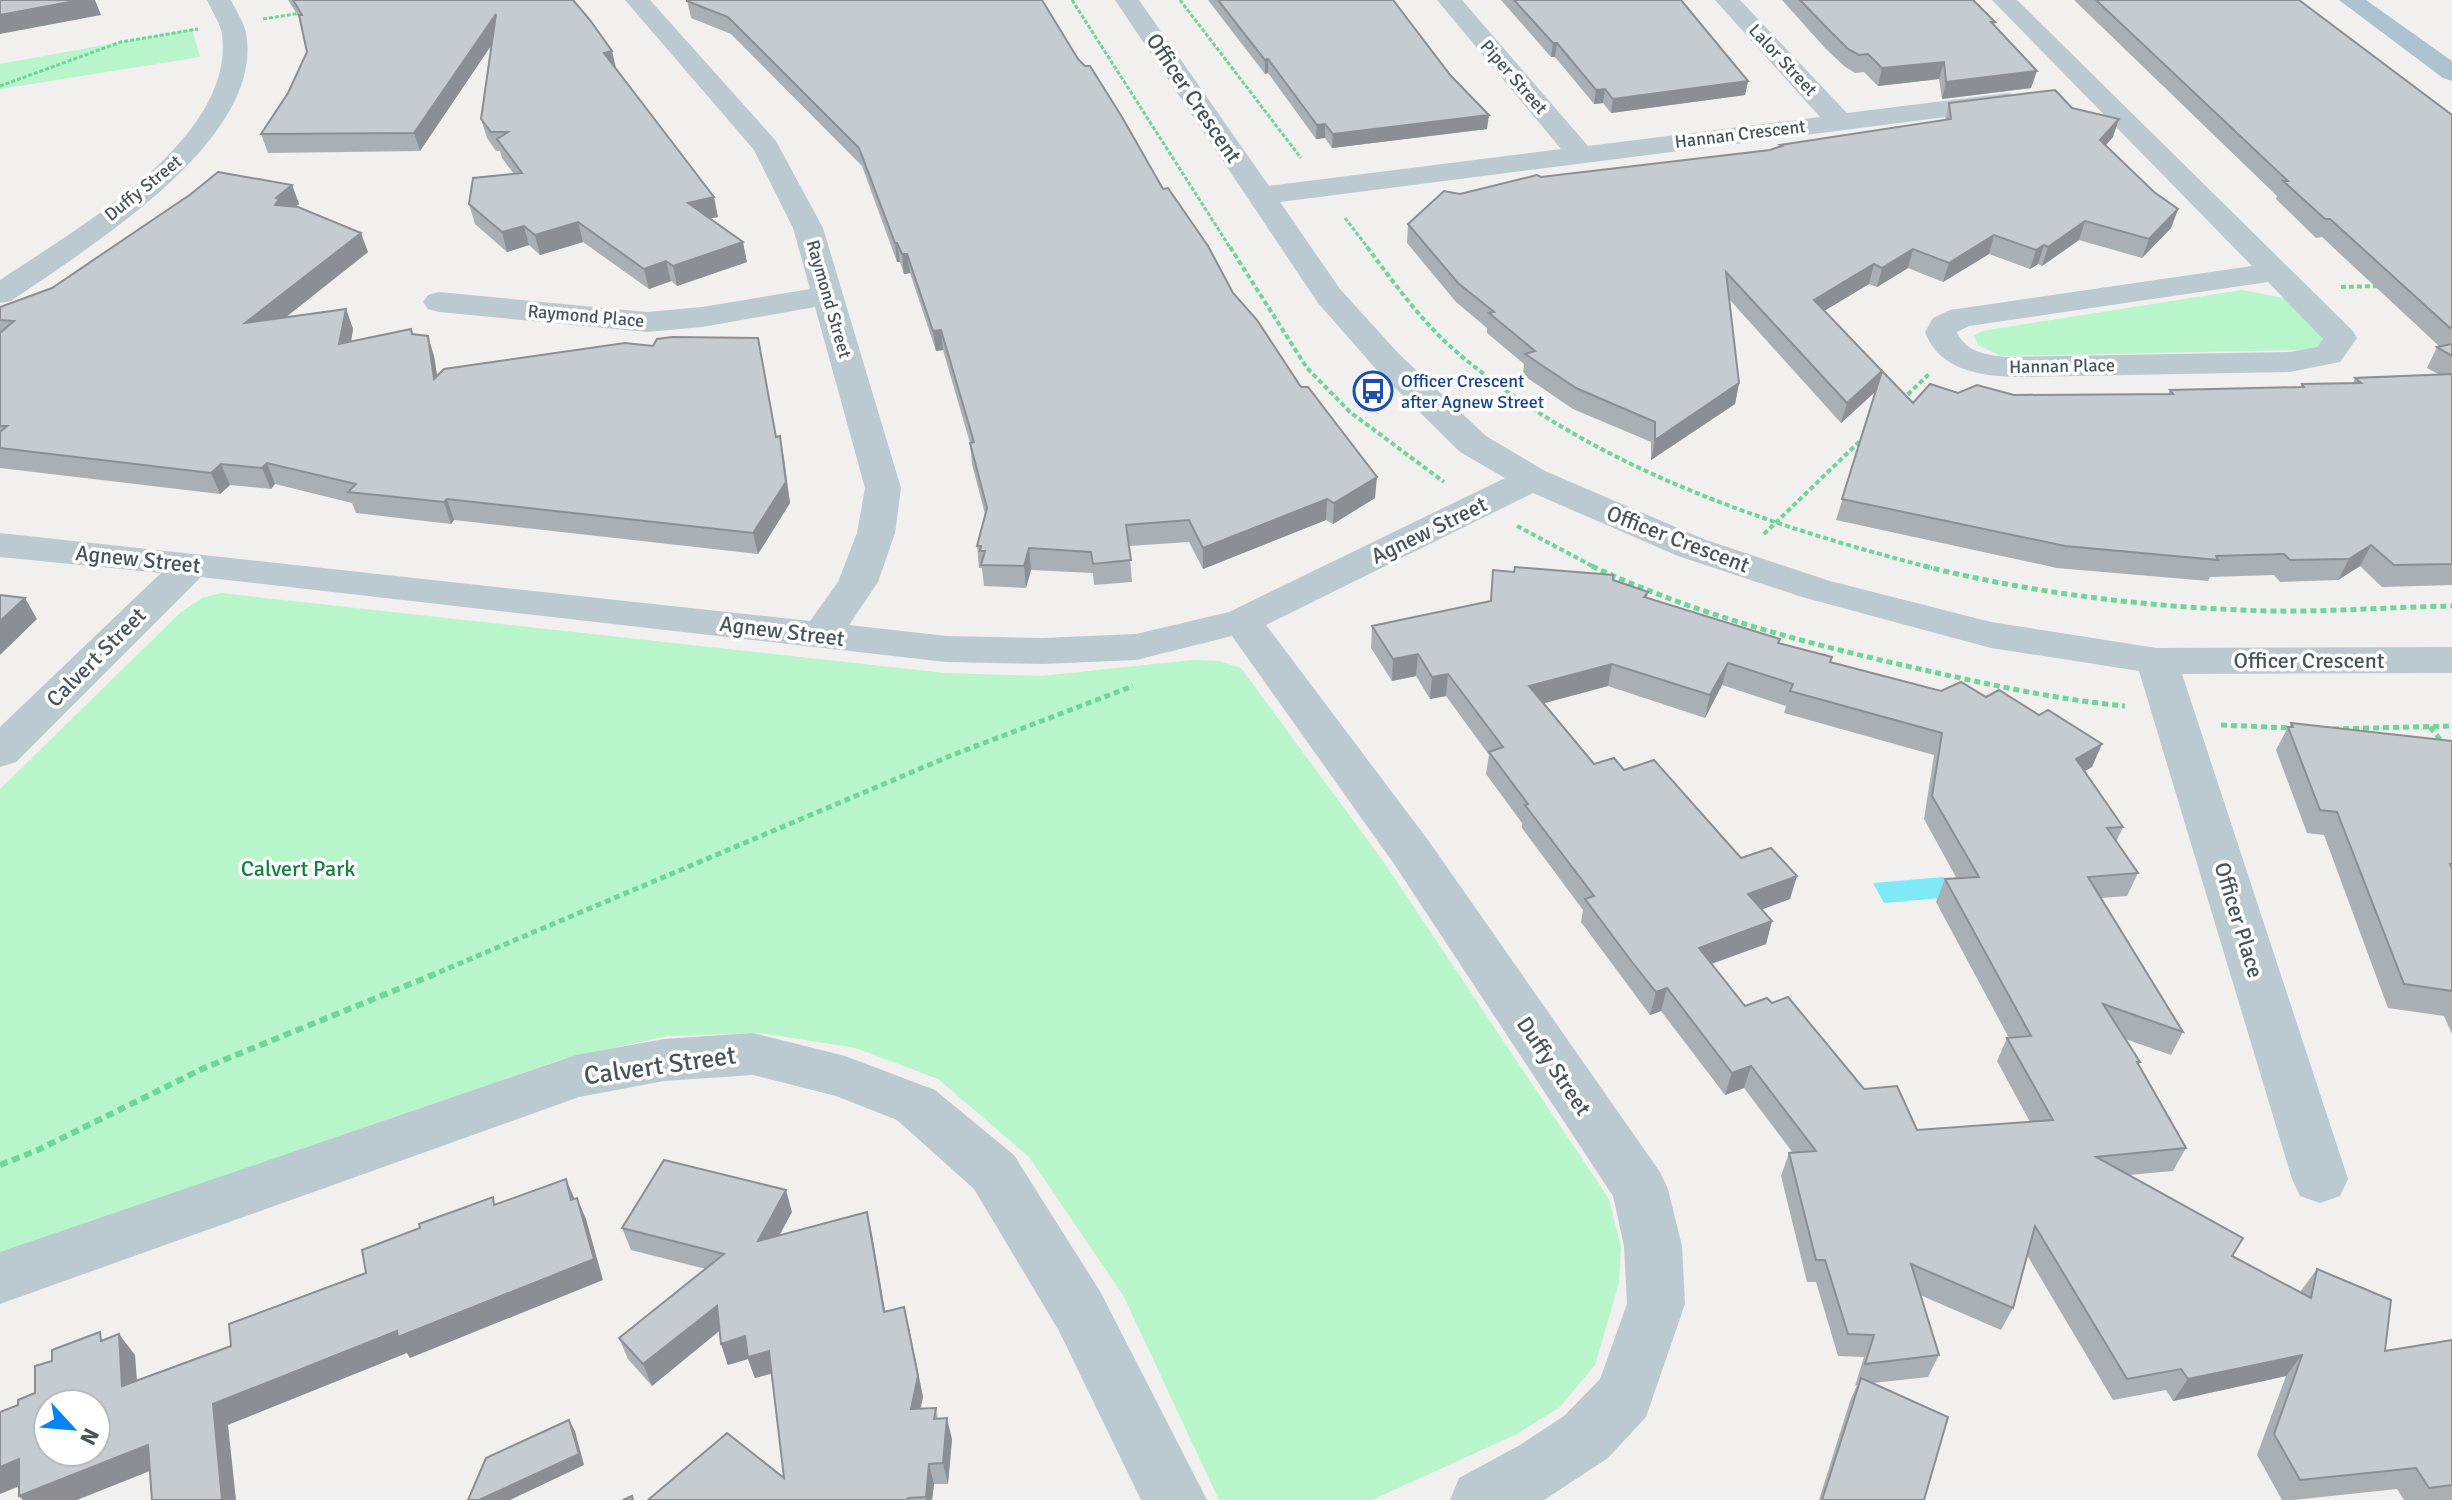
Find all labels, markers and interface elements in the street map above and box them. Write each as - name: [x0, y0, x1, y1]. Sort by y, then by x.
- street label: Lalor Street: [1744, 19, 1822, 101]
- street label: Officer Crescent: [1141, 28, 1248, 168]
- street label: Piper Street: [1476, 35, 1552, 119]
- street label: Hannan Crescent: [1673, 115, 1807, 153]
- street label: Duffy Street: [100, 150, 186, 226]
- street label: Raymond Street: [802, 237, 856, 361]
- street label: Raymond Place: [527, 300, 645, 332]
- street label: Hannan Place: [2009, 354, 2115, 378]
- bus stop icon: Officer Crescent after Agnew Street: [1352, 370, 1394, 412]
- place label: Officer Crescent after Agnew Street: [1401, 370, 1544, 413]
- street label: Agnew Street: [1367, 490, 1492, 570]
- street label: Officer Crescent: [1603, 499, 1754, 579]
- street label: Agnew Street: [74, 539, 202, 579]
- street label: Calvert Street: [41, 601, 152, 712]
- street label: Agnew Street: [718, 610, 846, 652]
- street label: Officer Crescent: [2234, 647, 2385, 674]
- park label: Calvert Park: [241, 855, 355, 882]
- street label: Officer Place: [2209, 859, 2269, 981]
- street label: Duffy Street: [1511, 1011, 1597, 1121]
- street label: Calvert Street: [582, 1039, 738, 1093]
- north arrow: [32, 1388, 112, 1468]
- text: N: [74, 1424, 105, 1449]

